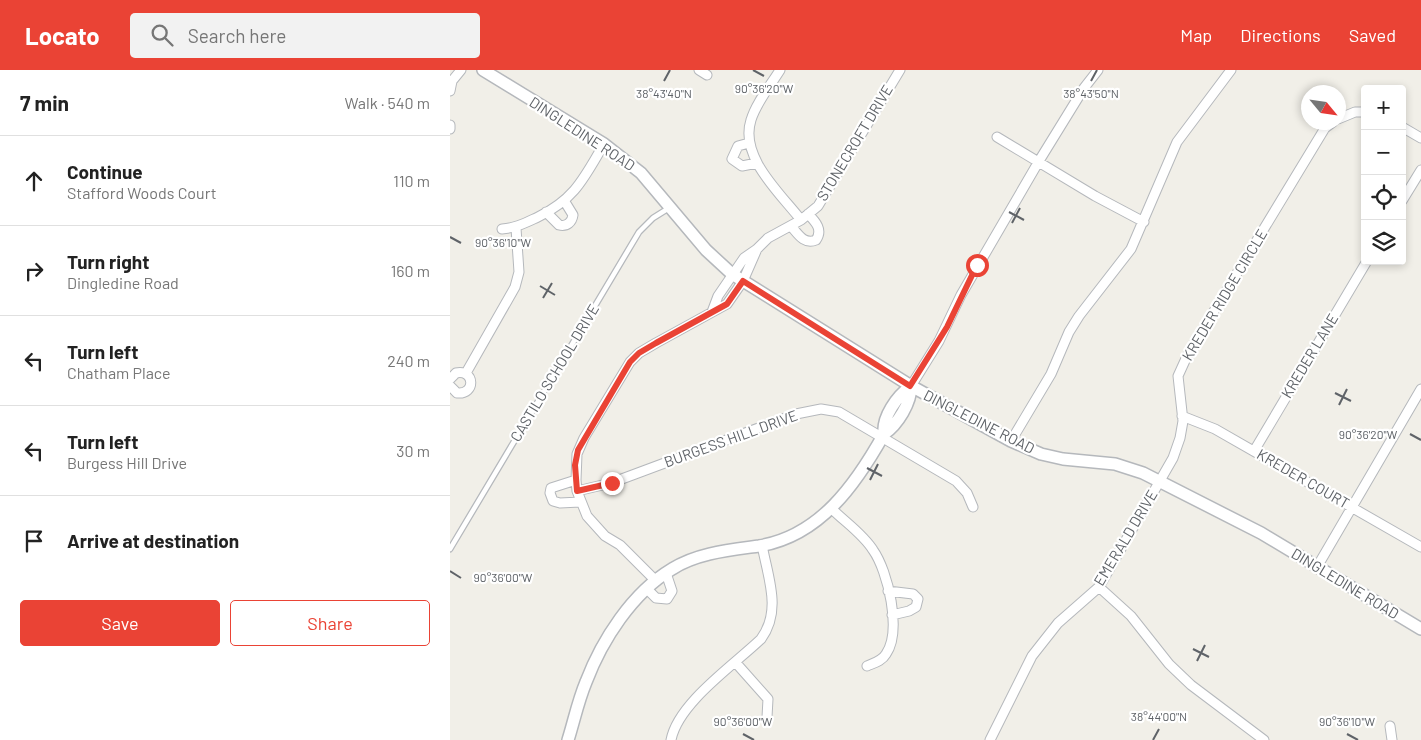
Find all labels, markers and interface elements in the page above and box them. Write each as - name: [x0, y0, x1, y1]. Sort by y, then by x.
- search box: [130, 13, 480, 58]
- text: Locato: [25, 21, 100, 50]
- icon: search: [148, 21, 176, 49]
- text: Search here: [188, 24, 286, 47]
- text: Map: [1180, 24, 1212, 46]
- text: Directions: [1240, 24, 1321, 46]
- text: Saved: [1349, 24, 1396, 46]
- text: 90°36'20"W: [735, 81, 794, 95]
- street label: STONECROFT DRIVE: [812, 81, 896, 204]
- north arrow: [1301, 85, 1346, 130]
- map controls: [1361, 85, 1406, 265]
- button: +: [1361, 85, 1406, 130]
- text: 38°43'40"N: [636, 86, 692, 100]
- text: 38°43'50"N: [1063, 86, 1119, 100]
- text: 7 min: [20, 90, 69, 115]
- street label: DINGLEDINE ROAD: [526, 92, 639, 174]
- text: Walk · 540 m: [345, 93, 430, 112]
- button: −: [1361, 130, 1406, 175]
- text: Continue: [67, 160, 143, 183]
- icon: ahead: [20, 167, 48, 195]
- text: 110 m: [393, 171, 430, 190]
- button: locate: [1361, 175, 1406, 220]
- text: Stafford Woods Court: [67, 183, 217, 202]
- button: layers: [1361, 220, 1406, 265]
- street label: KREDER RIDGE CIRCLE: [1178, 225, 1271, 364]
- text: 90°36'10"W: [475, 235, 532, 249]
- text: Turn right: [67, 250, 149, 273]
- route start: [966, 254, 989, 277]
- icon: right: [20, 257, 48, 285]
- text: 160 m: [391, 261, 430, 280]
- text: Dingledine Road: [67, 273, 179, 292]
- street label: CASTILO SCHOOL DRIVE: [506, 300, 602, 445]
- street label: KREDER LANE: [1277, 310, 1341, 401]
- text: Turn left: [67, 340, 138, 363]
- icon: left: [20, 347, 48, 375]
- text: 240 m: [387, 351, 430, 370]
- text: Chatham Place: [67, 363, 171, 382]
- street label: DINGLEDINE ROAD: [921, 385, 1038, 457]
- street label: BURGESS HILL DRIVE: [661, 406, 800, 471]
- text: 90°36'20"W: [1339, 427, 1398, 441]
- text: Turn left: [67, 430, 138, 453]
- icon: left: [20, 437, 48, 465]
- text: 30 m: [396, 441, 430, 460]
- street label: KREDER COURT: [1254, 444, 1353, 512]
- text: Burgess Hill Drive: [67, 453, 187, 472]
- route end: [601, 472, 624, 495]
- street label: EMERALD DRIVE: [1089, 486, 1161, 589]
- icon: arrive: [20, 527, 48, 555]
- text: Arrive at destination: [67, 529, 239, 552]
- street label: DINGLEDINE ROAD: [1289, 544, 1402, 622]
- text: 90°36'00"W: [474, 570, 533, 584]
- button: Save: [20, 600, 220, 646]
- button: Share: [230, 600, 430, 646]
- text: 38°44'00"N: [1131, 709, 1187, 723]
- text: 90°36'00"W: [714, 714, 773, 728]
- text: 90°36'10"W: [1319, 714, 1376, 728]

